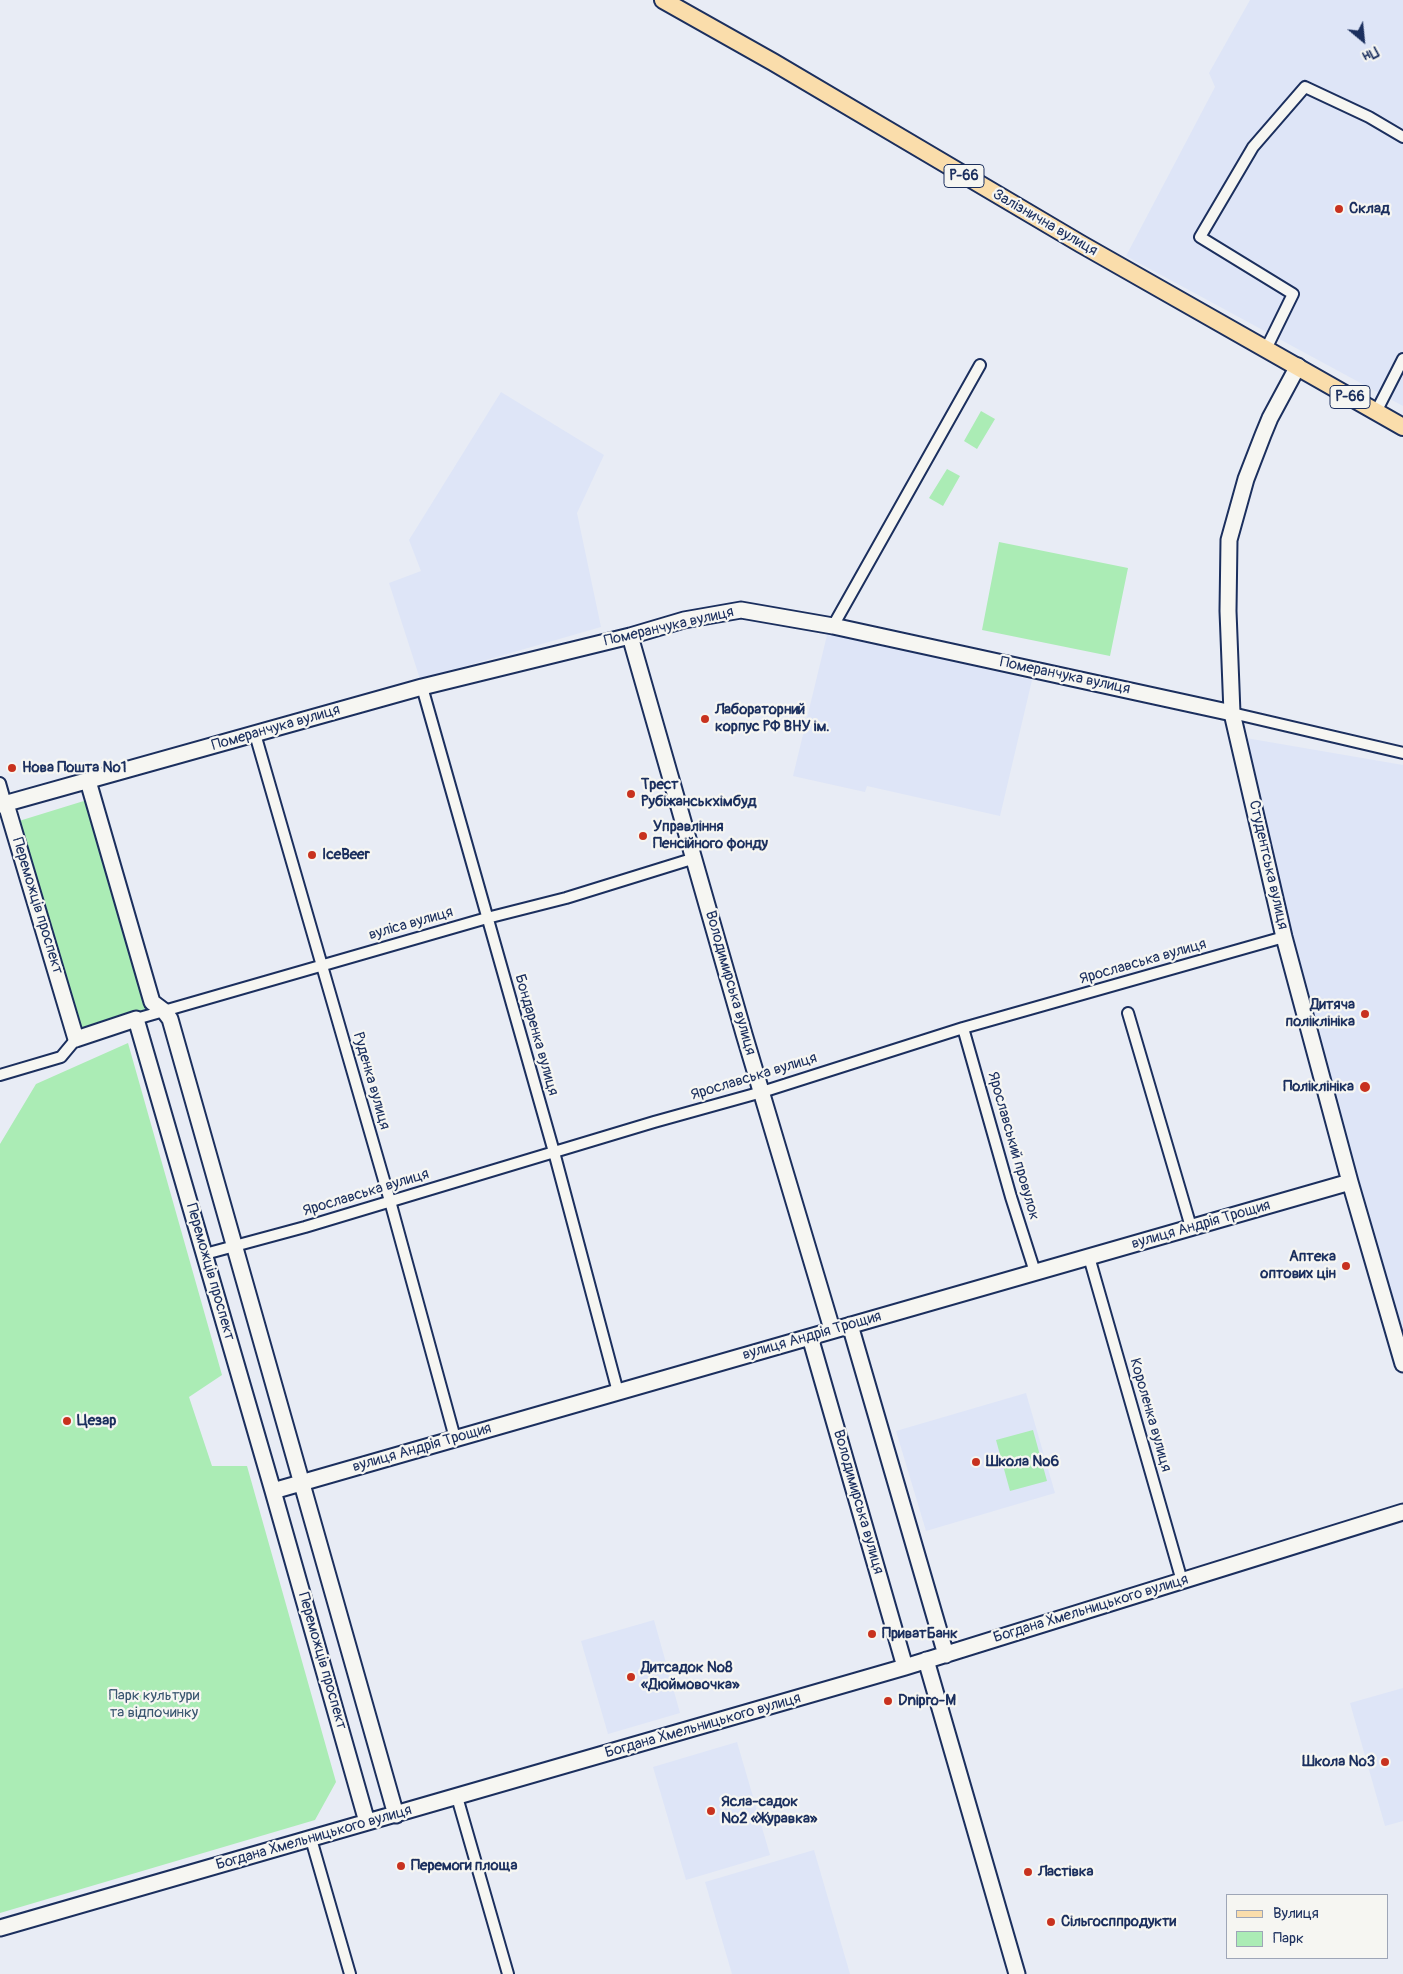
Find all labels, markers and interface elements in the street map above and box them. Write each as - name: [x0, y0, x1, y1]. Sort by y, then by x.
- north arrow: [1338, 15, 1388, 65]
- text: Пн: [1359, 43, 1381, 65]
- road number: Р-66: [944, 165, 984, 188]
- street label: Залізнична вулиця: [989, 186, 1101, 260]
- place label: Склад: [1349, 200, 1390, 218]
- marker: Склад: [1333, 203, 1345, 215]
- road number: Р-66: [1330, 386, 1370, 408]
- street label: Померанчука вулиця: [602, 603, 736, 651]
- street label: Померанчука вулиця: [998, 653, 1132, 699]
- street label: Померанчука вулиця: [210, 701, 342, 755]
- place label: Лабораторний корпус РФ ВНУ ім.: [715, 701, 830, 736]
- marker: Лабораторний корпус РФ ВНУ ім.: [699, 713, 711, 725]
- place label: Нова Пошта №1: [22, 759, 127, 777]
- marker: Нова Пошта №1: [6, 762, 18, 774]
- place label: Трест Рубіжанськхімбуд: [641, 776, 757, 811]
- marker: Трест Рубіжанськхімбуд: [625, 788, 637, 800]
- street label: Студентська вулиця: [1244, 799, 1292, 931]
- place label: Управління Пенсійного фонду: [653, 818, 768, 853]
- marker: Управління Пенсійного фонду: [637, 830, 649, 842]
- street label: Переможців проспект: [8, 836, 66, 976]
- place label: IceBeer: [322, 846, 370, 864]
- marker: IceBeer: [306, 849, 318, 861]
- street label: вуліса вулиця: [367, 903, 455, 945]
- street label: Володимирська вулиця: [701, 909, 759, 1057]
- street label: Ярославська вулиця: [1078, 935, 1208, 989]
- street label: Бондаренка вулиця: [510, 972, 562, 1098]
- place label: Дитяча поліклініка: [1286, 996, 1355, 1031]
- marker: Дитяча поліклініка: [1359, 1008, 1371, 1020]
- street label: Руденка вулиця: [348, 1030, 394, 1132]
- street label: Ярославська вулиця: [689, 1049, 819, 1105]
- street label: Ярославський провулок: [983, 1070, 1043, 1222]
- place label: Поліклініка: [1283, 1078, 1354, 1096]
- marker: Поліклініка: [1358, 1080, 1372, 1094]
- street label: Ярославська вулиця: [301, 1165, 431, 1221]
- street label: вулиця Андрія Трощия: [1129, 1197, 1273, 1253]
- street label: Переможців проспект: [182, 1201, 238, 1343]
- place label: Аптека оптових цін: [1260, 1248, 1336, 1283]
- marker: Аптека оптових цін: [1340, 1260, 1352, 1272]
- street label: вулиця Андрія Трощия: [740, 1308, 884, 1364]
- street label: Короленка вулиця: [1125, 1356, 1175, 1474]
- place label: Цезар: [77, 1412, 116, 1430]
- marker: Цезар: [61, 1415, 73, 1427]
- street label: вулиця Андрія Трощия: [350, 1420, 494, 1476]
- street label: Володимирська вулиця: [829, 1428, 887, 1576]
- place label: Школа №6: [986, 1453, 1059, 1471]
- marker: Школа №6: [970, 1456, 982, 1468]
- street label: Богдана Хмельницького вулиця: [991, 1571, 1191, 1647]
- street label: Переможців проспект: [294, 1590, 350, 1732]
- place label: ПриватБанк: [882, 1625, 958, 1643]
- marker: ПриватБанк: [866, 1628, 878, 1640]
- place label: Дитсадок №8 «Дюймовочка»: [641, 1659, 740, 1694]
- marker: Дитсадок №8 «Дюймовочка»: [625, 1671, 637, 1683]
- park label: Парк культури та відпочинку: [109, 1687, 199, 1722]
- street label: Богдана Хмельницького вулиця: [603, 1689, 803, 1763]
- place label: Dnipro-M: [898, 1692, 956, 1710]
- marker: Dnipro-M: [882, 1695, 894, 1707]
- place label: Школа №3: [1302, 1753, 1375, 1771]
- marker: Школа №3: [1379, 1756, 1391, 1768]
- place label: Ясла-садок №2 «Журавка»: [721, 1793, 817, 1828]
- street label: Богдана Хмельницького вулиця: [214, 1801, 414, 1875]
- marker: Ясла-садок №2 «Журавка»: [705, 1805, 717, 1817]
- place label: Перемоги площа: [411, 1857, 518, 1875]
- marker: Перемоги площа: [395, 1860, 407, 1872]
- place label: Ластівка: [1038, 1863, 1094, 1881]
- marker: Ластівка: [1022, 1866, 1034, 1878]
- legend: [1226, 1894, 1388, 1959]
- text: Вулиця: [1273, 1904, 1319, 1923]
- place label: Сільгосппродукти: [1061, 1913, 1176, 1931]
- marker: Сільгосппродукти: [1045, 1916, 1057, 1928]
- text: Парк: [1273, 1929, 1304, 1948]

